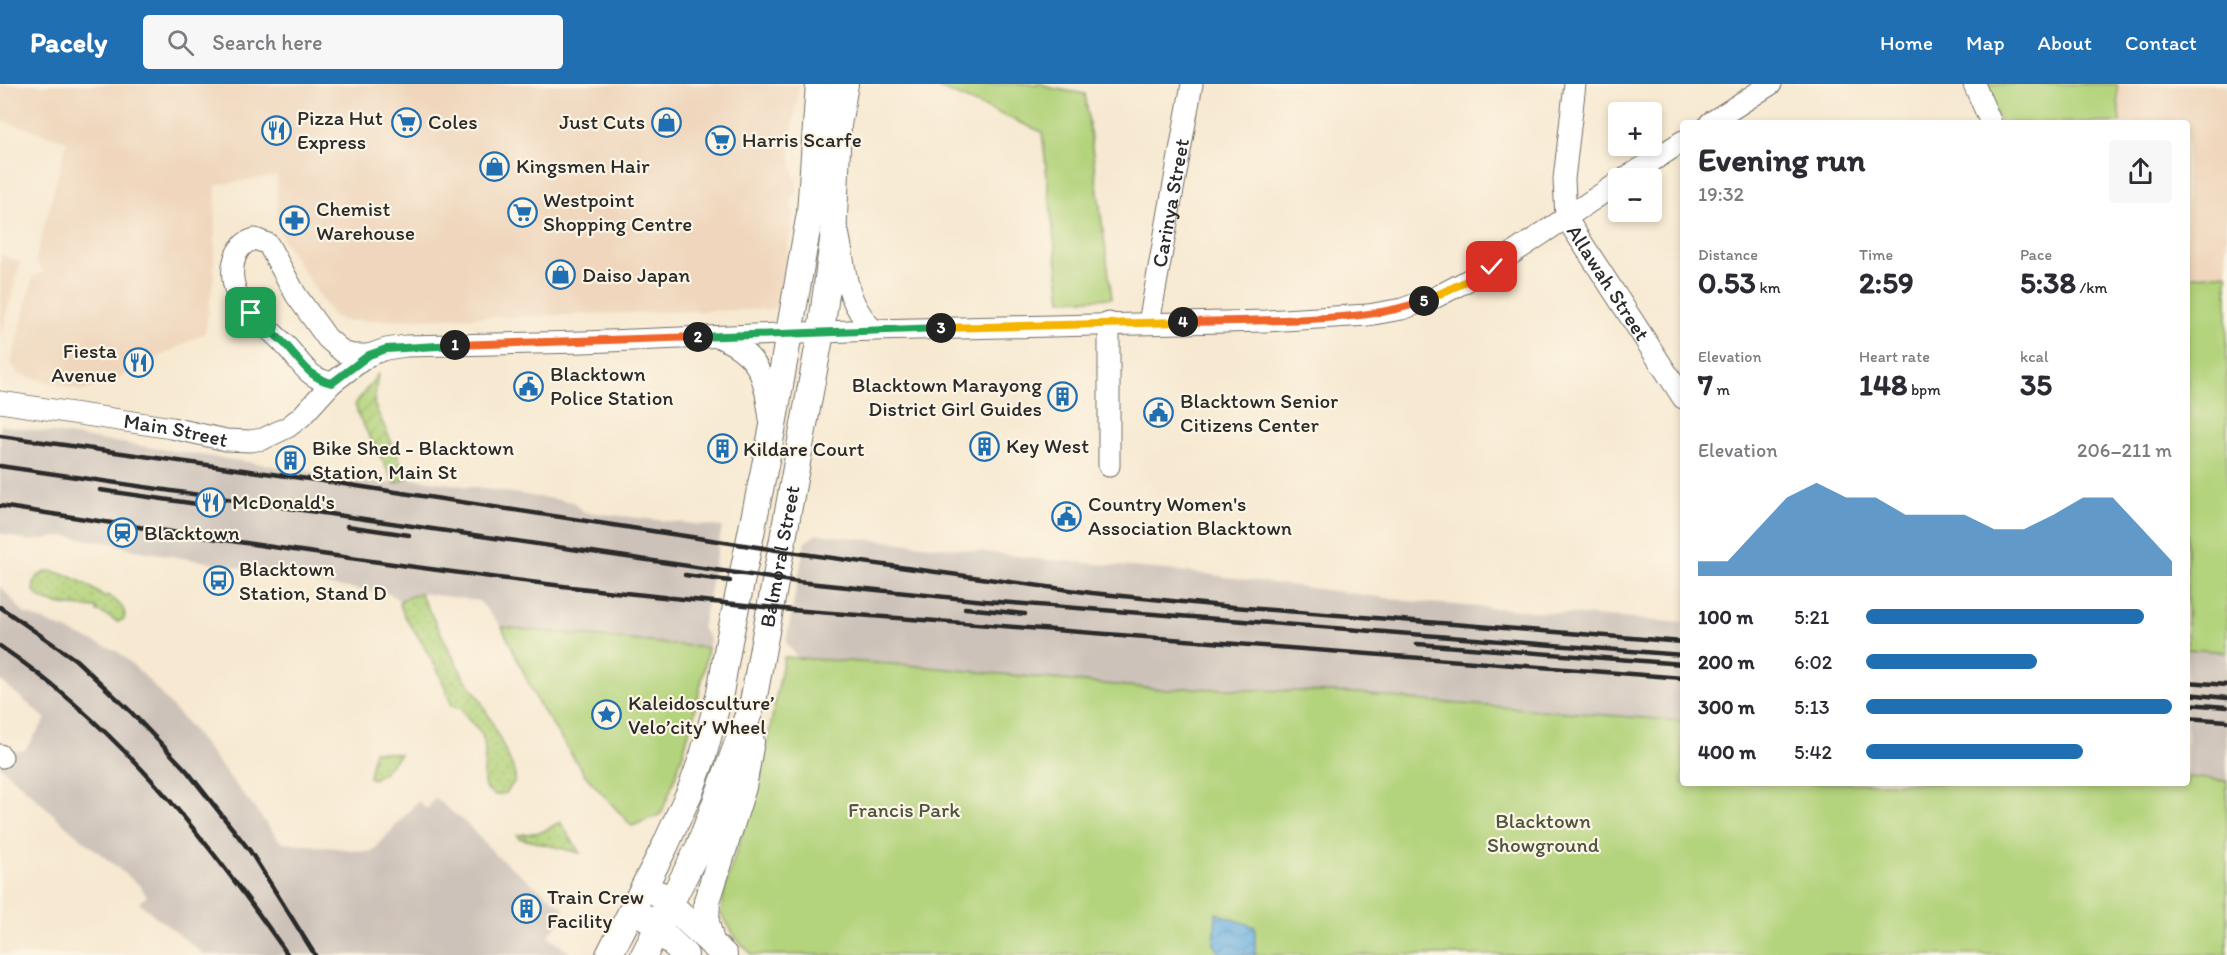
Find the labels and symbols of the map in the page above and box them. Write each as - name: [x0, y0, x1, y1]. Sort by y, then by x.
- place label: Pizza Hut Express: [297, 105, 383, 154]
- supermarket icon: Coles: [391, 106, 423, 138]
- shop icon: Just Cuts: [650, 106, 682, 138]
- place label: Coles: [428, 109, 478, 134]
- place label: Just Cuts: [559, 109, 645, 134]
- restaurant icon: Pizza Hut Express: [260, 114, 292, 146]
- supermarket icon: Harris Scarfe: [705, 124, 737, 156]
- place label: Harris Scarfe: [742, 127, 862, 152]
- street label: Carinya Street: [1146, 136, 1194, 269]
- shop icon: Kingsmen Hair: [479, 150, 511, 182]
- place label: Kingsmen Hair: [516, 153, 650, 178]
- place label: Westpoint Shopping Centre: [543, 187, 692, 236]
- place label: Chemist Warehouse: [316, 196, 415, 245]
- supermarket icon: Westpoint Shopping Centre: [506, 196, 538, 228]
- pharmacy icon: Chemist Warehouse: [279, 205, 311, 237]
- street label: Allawah Street: [1562, 220, 1655, 345]
- pin: [1466, 241, 1517, 292]
- shop icon: Daiso Japan: [545, 259, 577, 291]
- place label: Daiso Japan: [582, 262, 690, 287]
- pin: 5: [1409, 286, 1439, 316]
- pin: [225, 287, 276, 338]
- pin: 4: [1168, 307, 1198, 337]
- pin: 3: [926, 313, 956, 343]
- pin: 2: [683, 322, 713, 352]
- pin: 1: [440, 330, 470, 360]
- place label: Fiesta Avenue: [51, 338, 117, 387]
- restaurant icon: Fiesta Avenue: [122, 347, 154, 379]
- place label: Blacktown Police Station: [550, 361, 674, 410]
- public building icon: Blacktown Police Station: [513, 370, 545, 402]
- place label: Blacktown Marayong District Girl Guides: [852, 372, 1042, 421]
- building icon: Blacktown Marayong District Girl Guides: [1047, 381, 1079, 413]
- place label: Blacktown Senior Citizens Center: [1180, 388, 1338, 437]
- public building icon: Blacktown Senior Citizens Center: [1143, 397, 1175, 429]
- street label: Main Street: [122, 408, 230, 452]
- building icon: Key West: [969, 430, 1001, 462]
- building icon: Kildare Court: [706, 433, 738, 465]
- place label: Key West: [1006, 433, 1089, 458]
- place label: Bike Shed - Blacktown Station, Main St: [312, 435, 514, 484]
- place label: Kildare Court: [743, 436, 865, 461]
- building icon: Bike Shed - Blacktown Station, Main St: [275, 444, 307, 476]
- street label: Balmoral Street: [754, 483, 805, 629]
- restaurant icon: McDonald's: [195, 486, 227, 518]
- place label: McDonald's: [232, 489, 335, 514]
- place label: Country Women's Association Blacktown: [1088, 491, 1292, 540]
- public building icon: Country Women's Association Blacktown: [1051, 500, 1083, 532]
- station icon: Blacktown: [107, 517, 139, 549]
- place label: Blacktown: [144, 520, 240, 545]
- place label: Blacktown Station, Stand D: [239, 556, 386, 605]
- bus stop icon: Blacktown Station, Stand D: [202, 565, 234, 597]
- place label: Kaleidosculture’ Velo’city’ Wheel: [628, 690, 774, 739]
- place icon: Kaleidosculture’ Velo’city’ Wheel: [591, 699, 623, 731]
- park label: Francis Park: [848, 797, 960, 822]
- park label: Blacktown Showground: [1487, 808, 1600, 857]
- place label: Train Crew Facility: [547, 884, 644, 933]
- building icon: Train Crew Facility: [510, 893, 542, 925]

